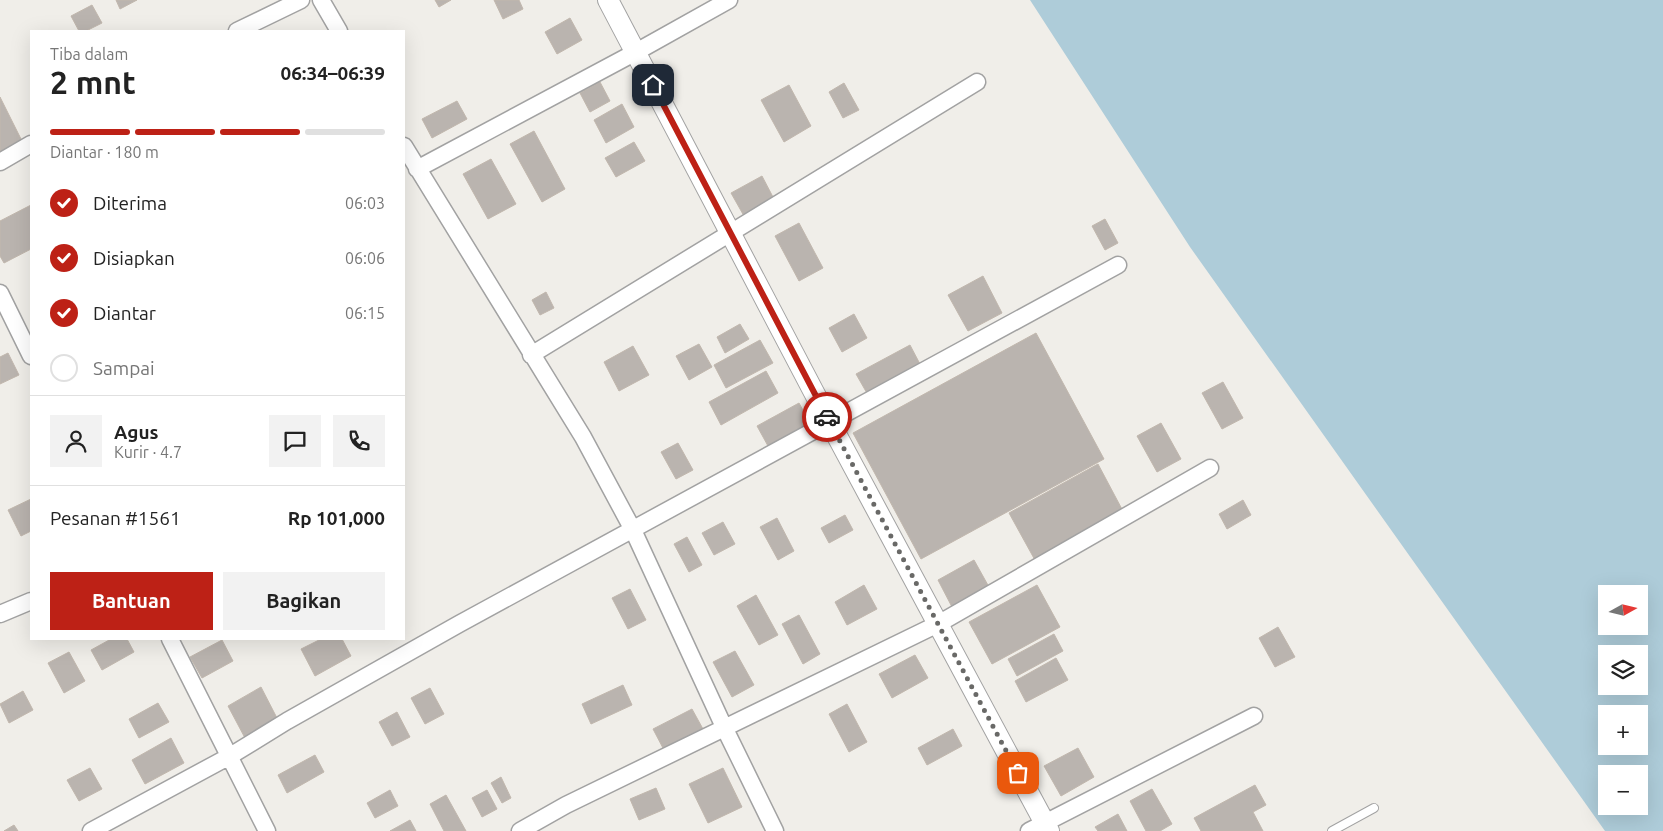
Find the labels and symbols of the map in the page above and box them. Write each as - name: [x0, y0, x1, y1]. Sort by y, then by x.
- pin: [632, 64, 674, 106]
- courier: [802, 392, 852, 442]
- north arrow: [1598, 585, 1648, 635]
- pin: [997, 752, 1039, 794]

